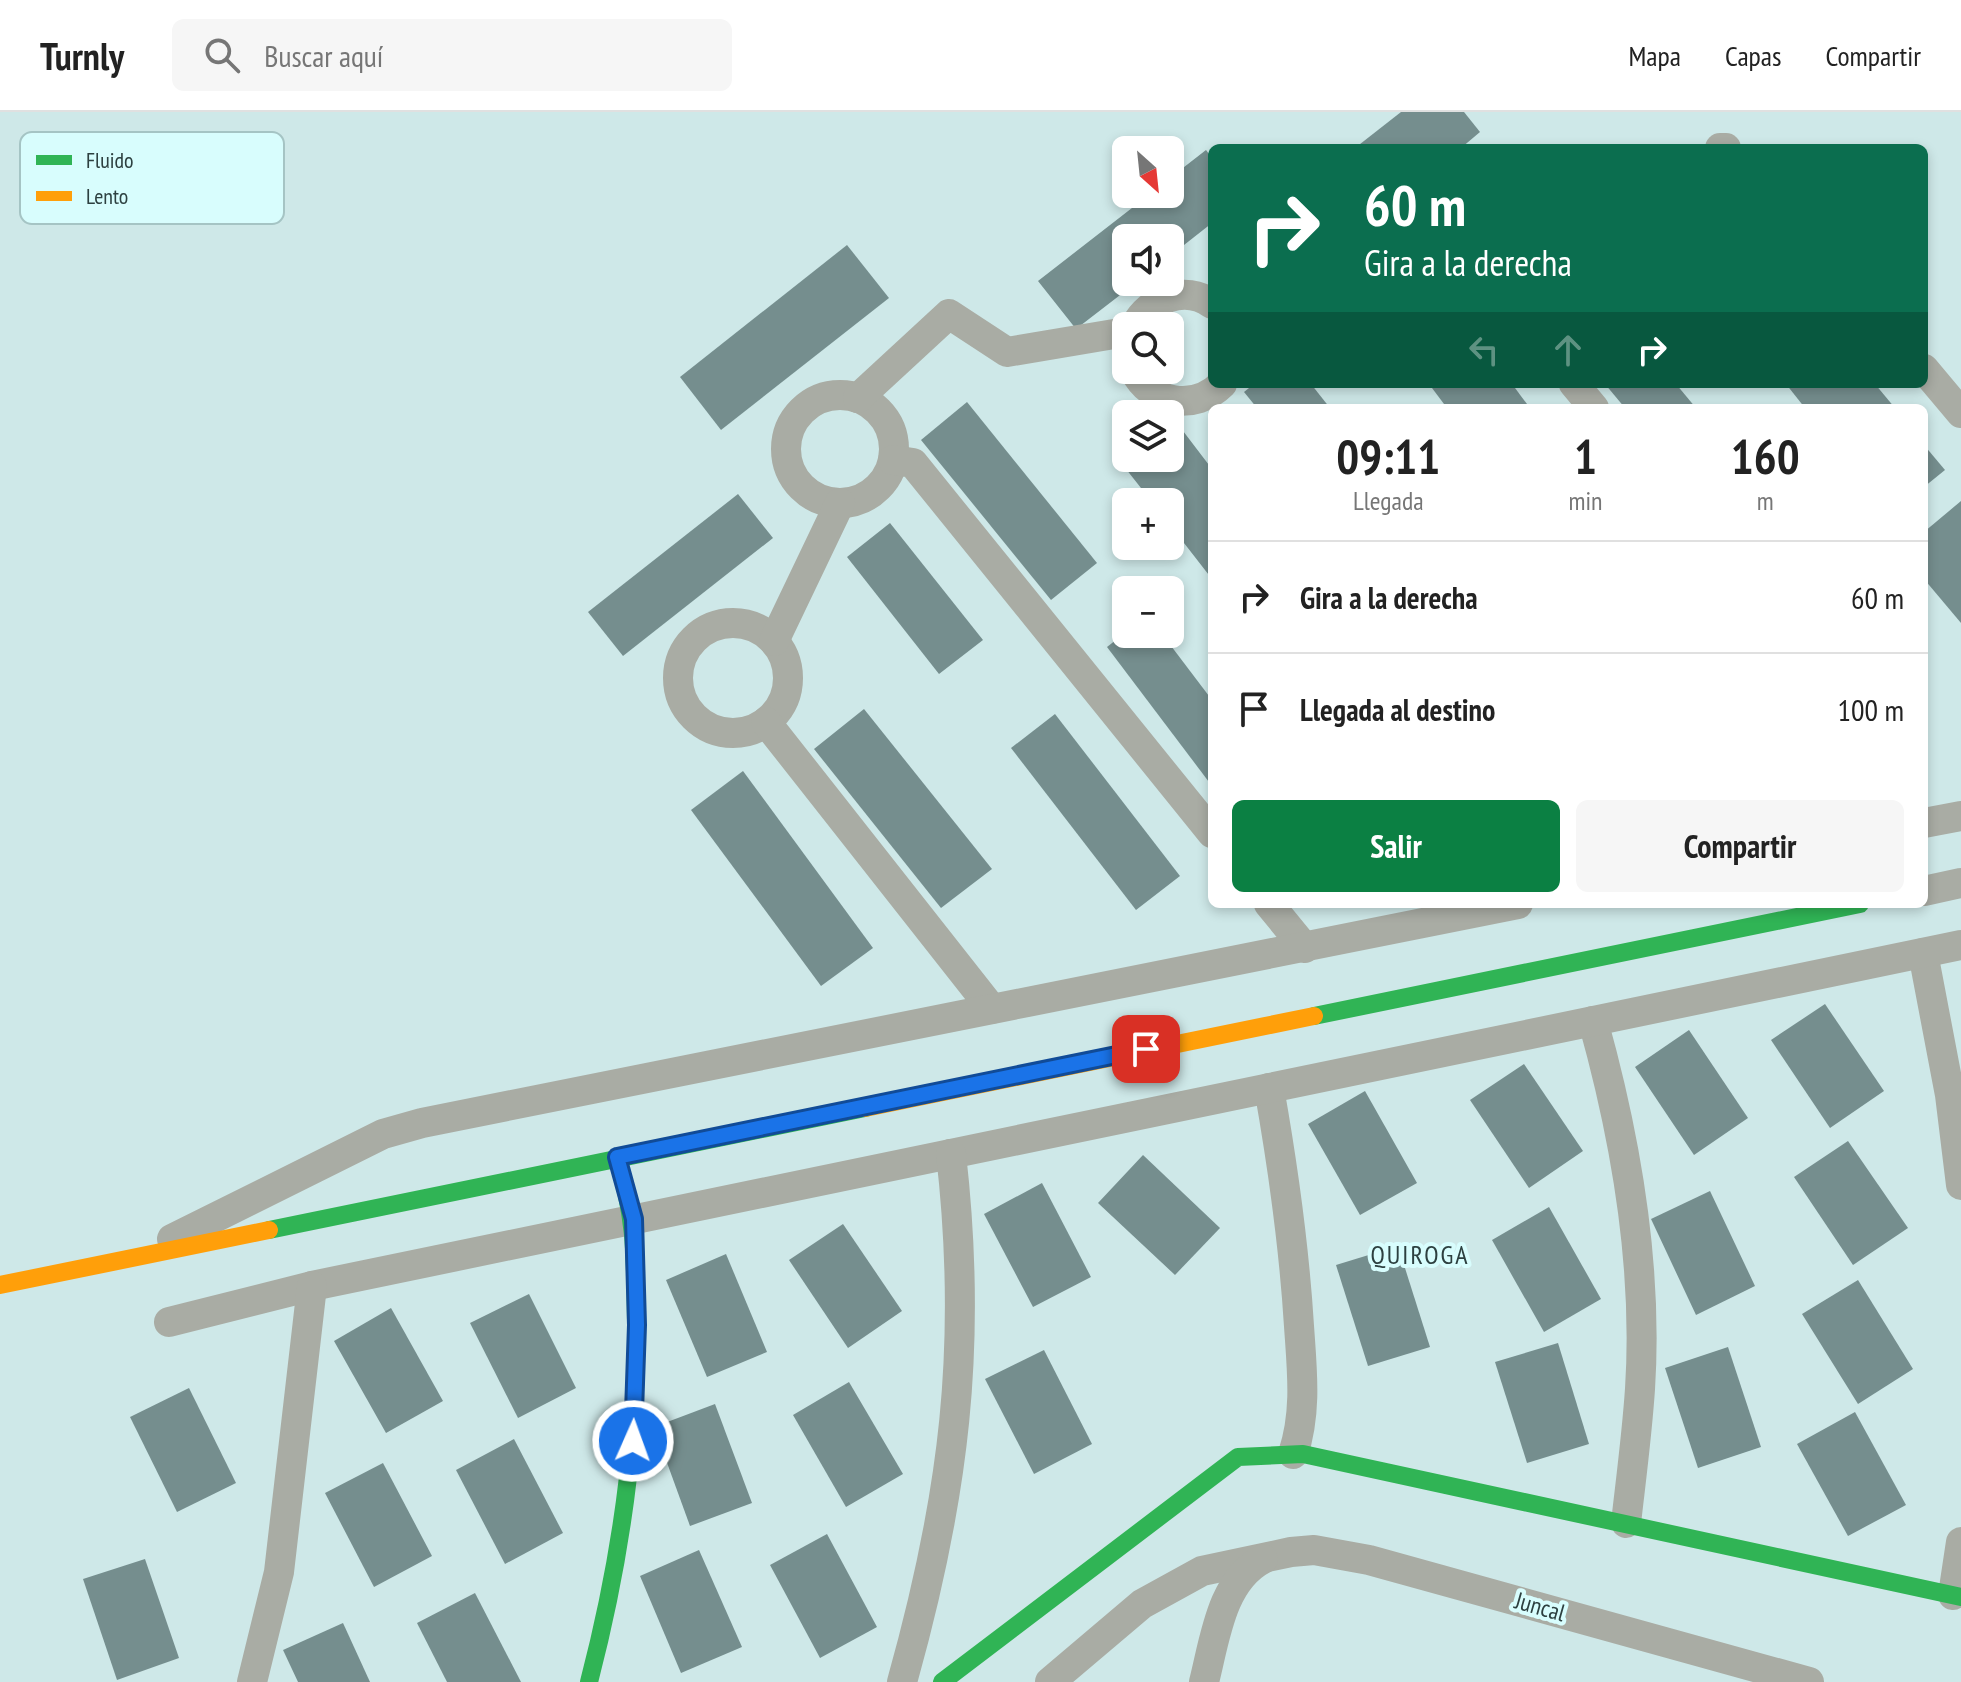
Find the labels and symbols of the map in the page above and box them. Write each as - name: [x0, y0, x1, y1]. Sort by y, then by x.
- legend: [20, 132, 284, 224]
- north arrow: [1112, 136, 1184, 208]
- text: Fluido: [86, 146, 134, 174]
- text: Lento: [86, 182, 128, 210]
- pin: [1112, 1015, 1180, 1083]
- district label: QUIROGA: [1371, 1238, 1470, 1271]
- position arrow: [591, 1399, 675, 1483]
- street label: Juncal: [1511, 1584, 1569, 1628]

